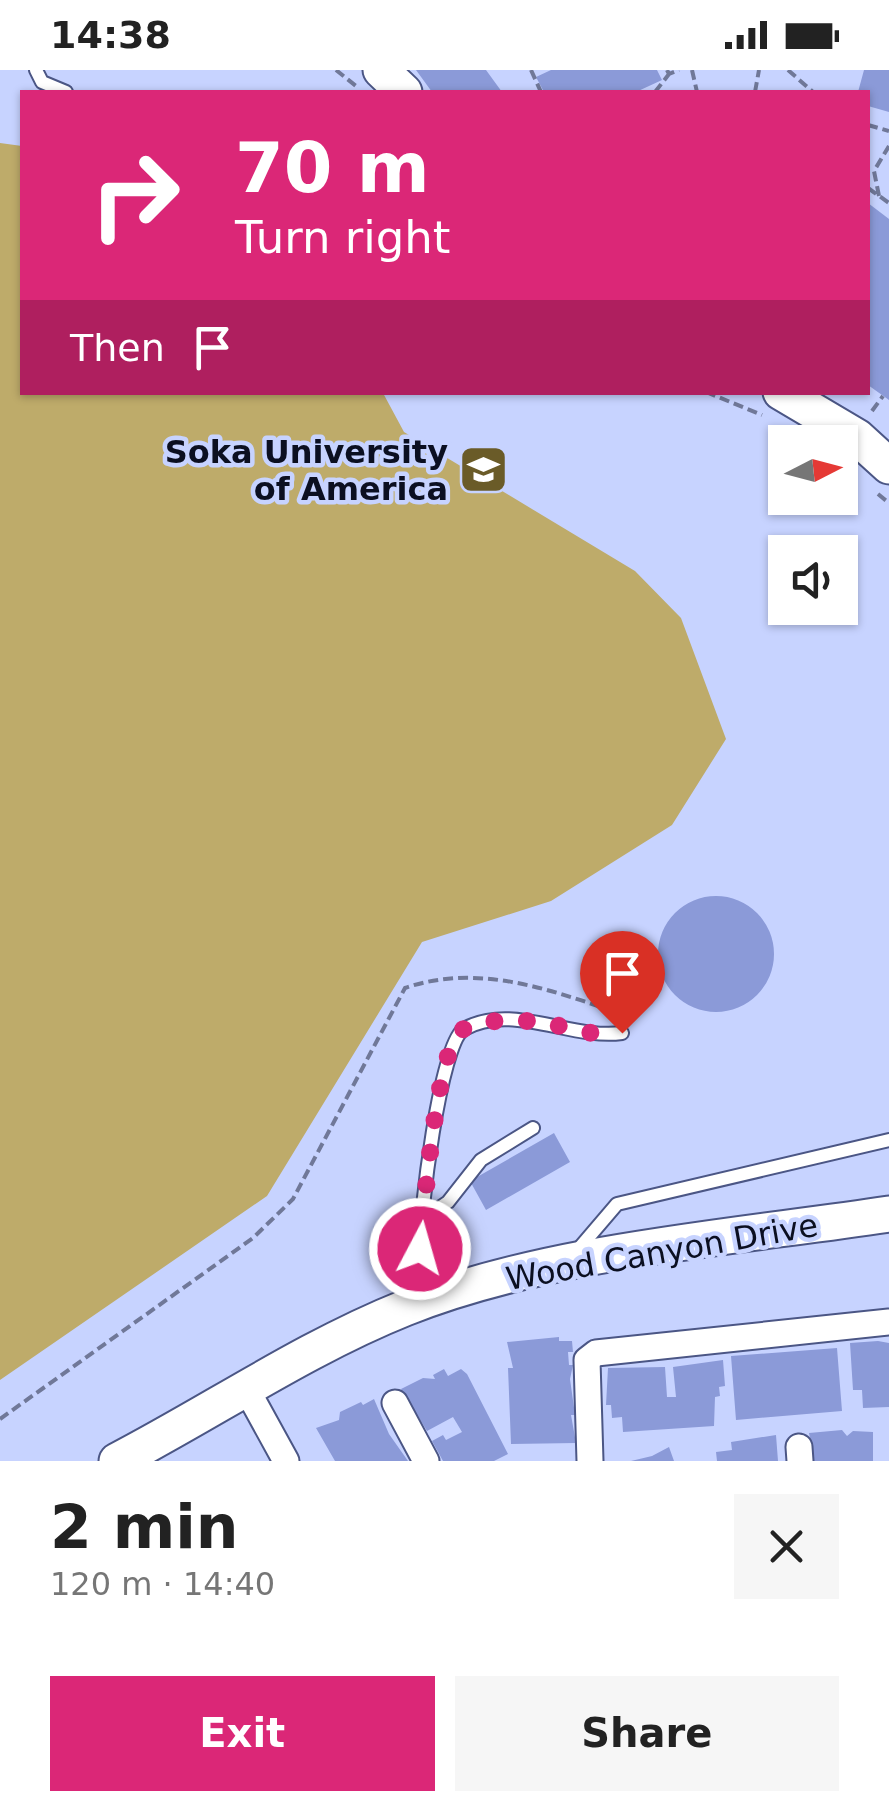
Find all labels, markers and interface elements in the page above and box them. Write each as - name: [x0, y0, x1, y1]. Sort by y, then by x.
- text: 14:38: [50, 13, 171, 57]
- text: 70 m: [235, 127, 430, 209]
- icon: right: [70, 130, 200, 260]
- text: Turn right: [235, 211, 450, 264]
- icon: arrive: [185, 320, 240, 375]
- text: Then: [70, 326, 165, 370]
- north arrow: [768, 425, 858, 515]
- map controls: [768, 425, 858, 625]
- place label: Soka University of America: [165, 433, 448, 508]
- school or university icon: Soka University of America: [457, 444, 509, 496]
- button: sound: [768, 535, 858, 625]
- pin: [580, 931, 665, 1034]
- icon: arrive: [595, 946, 650, 1001]
- position arrow: [368, 1197, 472, 1301]
- street label: Wood Canyon Drive: [503, 1206, 821, 1298]
- text: 2 min: [50, 1492, 238, 1562]
- button: close: [734, 1494, 839, 1599]
- text: 120 m · 14:40: [50, 1565, 275, 1603]
- button: Exit: [50, 1676, 435, 1791]
- button: Share: [455, 1676, 839, 1791]

